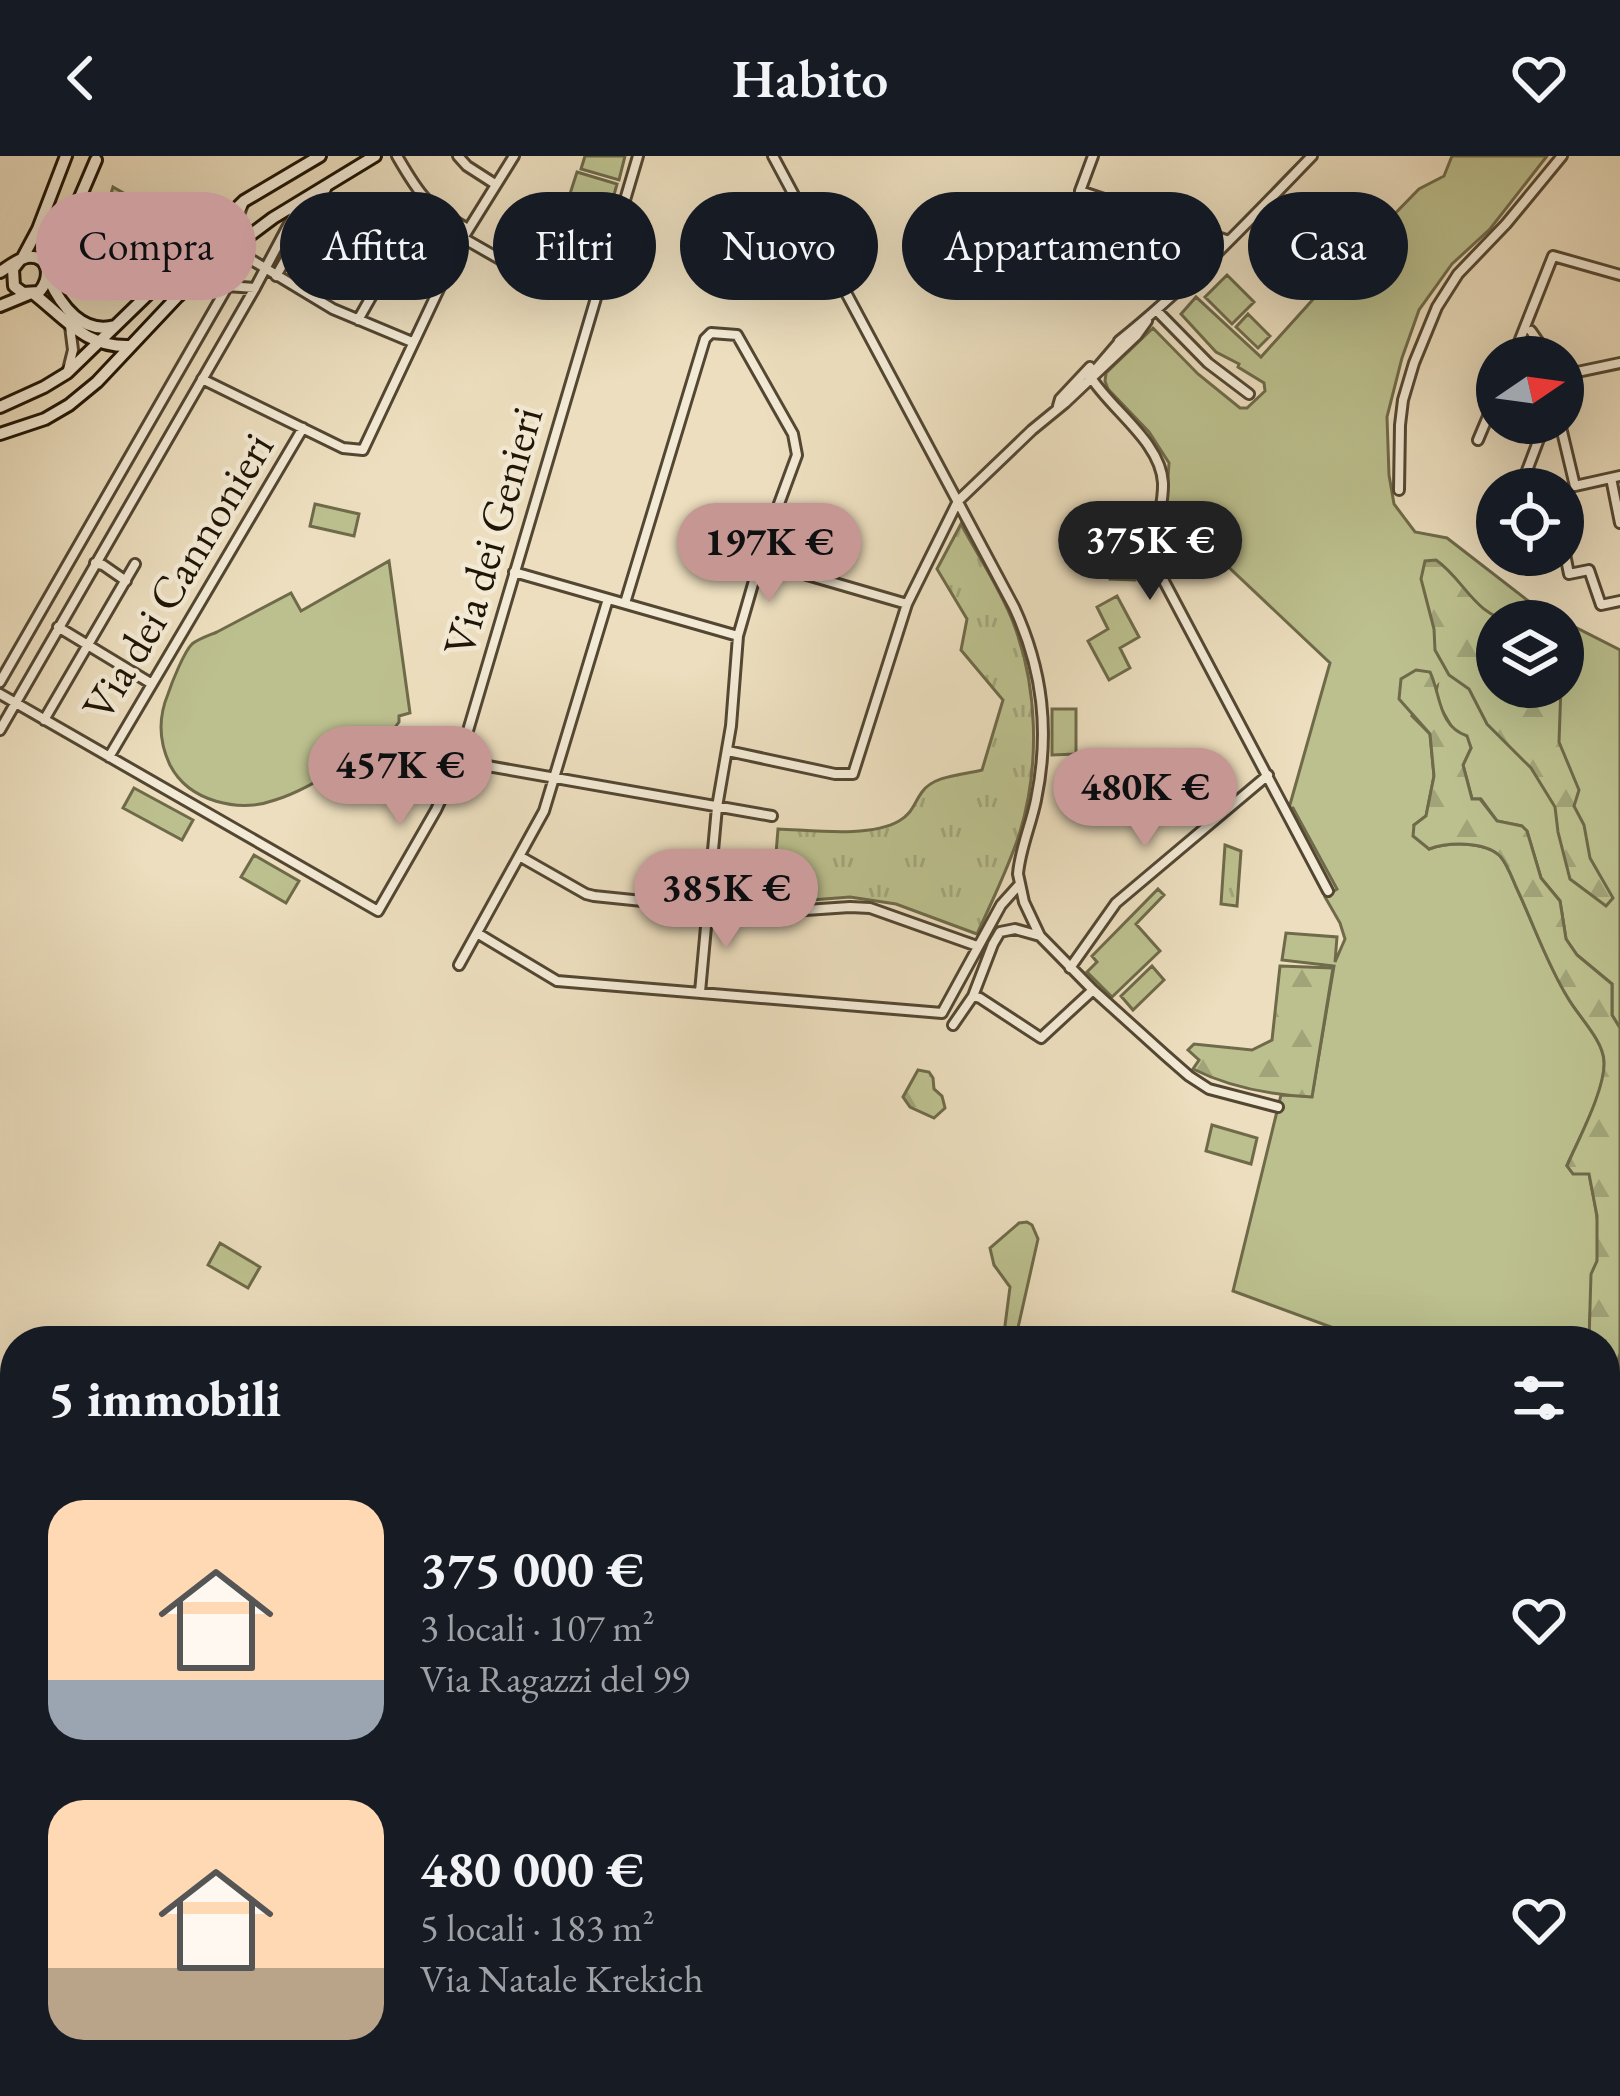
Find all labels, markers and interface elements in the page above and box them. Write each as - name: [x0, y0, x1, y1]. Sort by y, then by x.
- text: Habito: [732, 43, 888, 113]
- icon: back: [48, 45, 114, 111]
- icon: heart: [1506, 45, 1572, 111]
- chip: Compra: [36, 192, 256, 300]
- chip: Affitta: [280, 192, 469, 300]
- chip: Filtri: [493, 192, 656, 300]
- chip: Nuovo: [680, 192, 878, 300]
- chip: Appartamento: [902, 192, 1224, 300]
- chip: Casa: [1248, 192, 1408, 300]
- north arrow: [1476, 336, 1584, 444]
- map controls: [1476, 336, 1584, 708]
- street label: Via dei Genieri: [429, 400, 555, 662]
- street label: Via dei Cannonieri: [68, 421, 286, 731]
- button: locate: [1476, 468, 1584, 576]
- pin: 375K €: [1052, 501, 1248, 603]
- pin: 197K €: [671, 503, 867, 605]
- text: 375K €: [1085, 514, 1215, 565]
- text: 197K €: [704, 516, 834, 567]
- button: layers: [1476, 600, 1584, 708]
- pin: 457K €: [302, 726, 498, 828]
- text: 457K €: [335, 739, 465, 790]
- pin: 480K €: [1047, 748, 1243, 850]
- text: 480K €: [1080, 761, 1210, 812]
- pin: 385K €: [628, 849, 824, 951]
- text: 385K €: [661, 862, 791, 913]
- text: 5 immobili: [48, 1365, 281, 1431]
- icon: filters: [1506, 1365, 1572, 1431]
- text: 375 000 €: [420, 1536, 644, 1602]
- icon: home: [144, 1548, 288, 1692]
- icon: heart: [1506, 1587, 1572, 1653]
- text: 3 locali · 107 m²: [420, 1602, 654, 1653]
- text: Via Ragazzi del 99: [420, 1653, 690, 1704]
- text: 480 000 €: [420, 1836, 644, 1902]
- icon: home: [144, 1848, 288, 1992]
- icon: heart: [1506, 1887, 1572, 1953]
- text: 5 locali · 183 m²: [420, 1902, 654, 1953]
- text: Via Natale Krekich: [420, 1953, 704, 2004]

